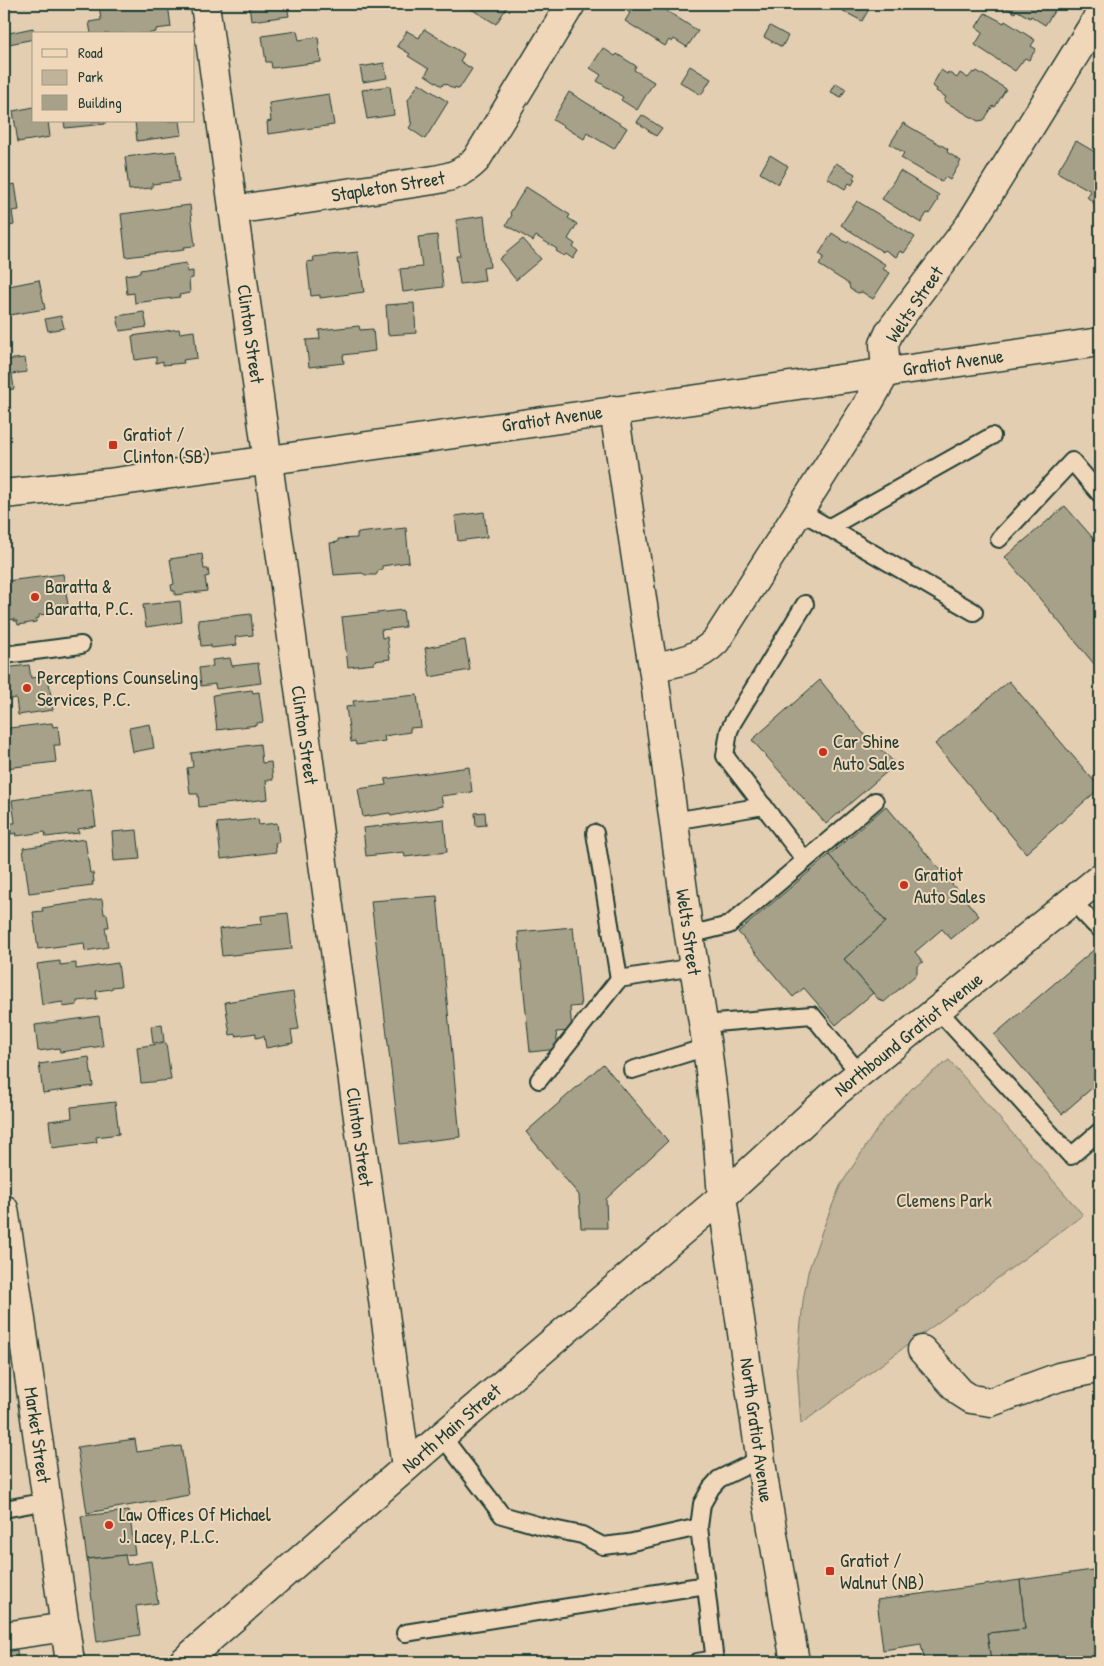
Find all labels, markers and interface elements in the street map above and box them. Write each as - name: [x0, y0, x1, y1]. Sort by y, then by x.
- legend: [32, 32, 195, 122]
- text: Road: [78, 42, 103, 63]
- text: Park: [78, 66, 103, 87]
- text: Building: [78, 92, 122, 113]
- street label: Stapleton Street: [329, 164, 447, 208]
- street label: Welts Street: [879, 260, 949, 347]
- street label: Clinton Street: [231, 283, 271, 386]
- street label: Gratiot Avenue: [901, 342, 1005, 382]
- street label: Gratiot Avenue: [500, 398, 604, 438]
- place label: Gratiot / Clinton (SB): [123, 421, 210, 469]
- marker: Gratiot / Clinton (SB): [107, 439, 119, 451]
- place label: Baratta & Baratta, P.C.: [45, 573, 133, 621]
- marker: Baratta & Baratta, P.C.: [29, 591, 41, 603]
- place label: Perceptions Counseling Services, P.C.: [37, 664, 198, 712]
- marker: Perceptions Counseling Services, P.C.: [21, 682, 33, 694]
- street label: Clinton Street: [285, 684, 325, 787]
- place label: Car Shine Auto Sales: [833, 728, 905, 776]
- marker: Car Shine Auto Sales: [817, 746, 829, 758]
- place label: Gratiot Auto Sales: [914, 861, 986, 909]
- marker: Gratiot Auto Sales: [898, 879, 910, 891]
- street label: Welts Street: [670, 887, 708, 977]
- street label: Northbound Gratiot Avenue: [828, 966, 988, 1102]
- street label: Clinton Street: [340, 1086, 380, 1189]
- park label: Clemens Park: [896, 1187, 992, 1213]
- street label: North Gratiot Avenue: [734, 1356, 780, 1504]
- street label: North Main Street: [396, 1377, 507, 1479]
- street label: Market Street: [18, 1385, 58, 1485]
- place label: Law Offices Of Michael J. Lacey, P.L.C.: [119, 1501, 272, 1549]
- marker: Law Offices Of Michael J. Lacey, P.L.C.: [103, 1519, 115, 1531]
- place label: Gratiot / Walnut (NB): [840, 1547, 924, 1595]
- marker: Gratiot / Walnut (NB): [824, 1565, 836, 1577]

